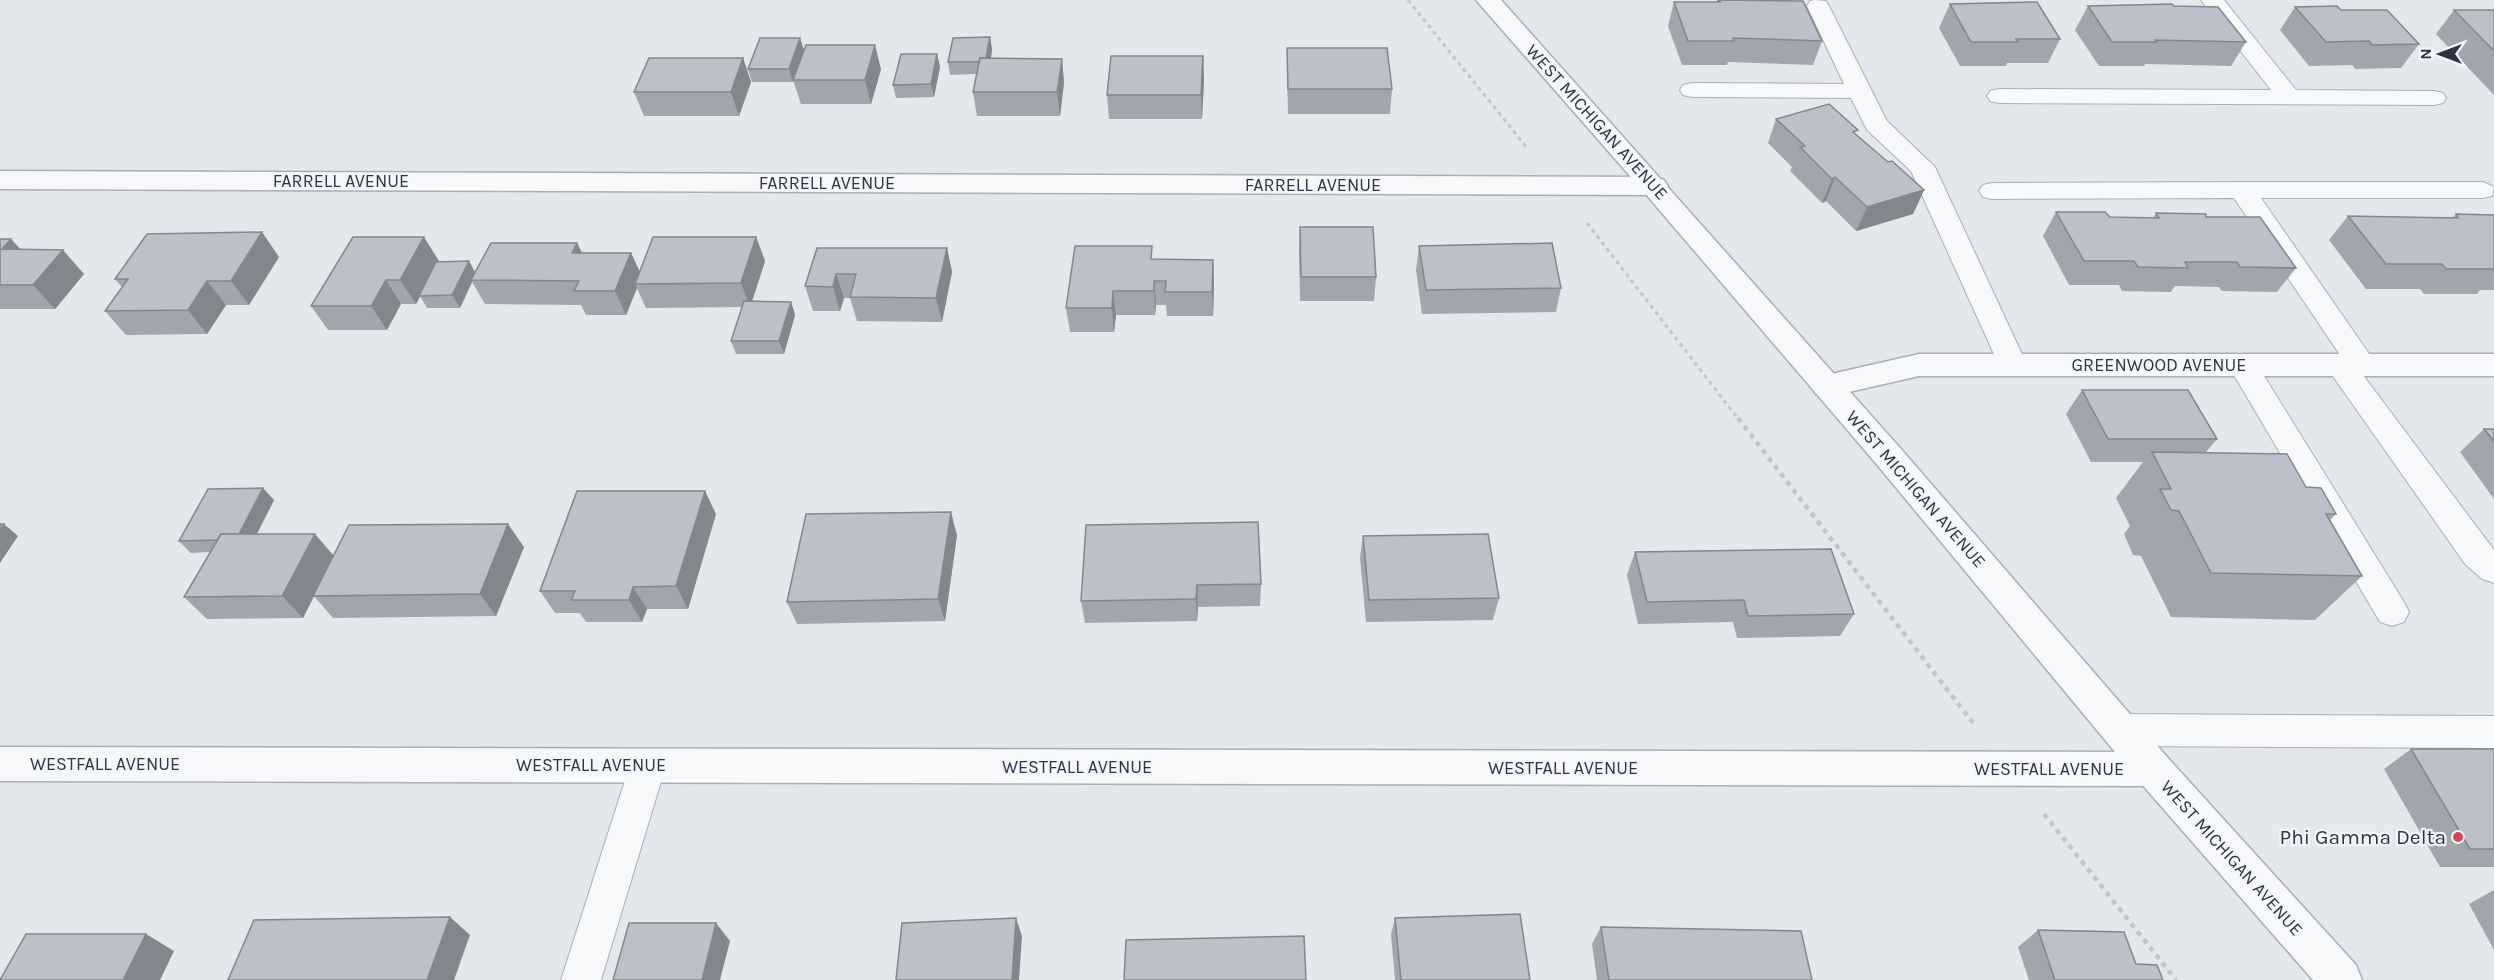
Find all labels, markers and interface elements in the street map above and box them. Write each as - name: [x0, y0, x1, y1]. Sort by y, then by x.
- north arrow: [2410, 24, 2470, 84]
- street label: WEST MICHIGAN AVENUE: [1521, 40, 1673, 204]
- text: N: [2416, 48, 2435, 60]
- street label: FARRELL AVENUE: [273, 170, 409, 192]
- street label: FARRELL AVENUE: [759, 172, 895, 194]
- street label: FARRELL AVENUE: [1245, 174, 1381, 196]
- street label: GREENWOOD AVENUE: [2072, 354, 2246, 376]
- street label: WEST MICHIGAN AVENUE: [1842, 406, 1990, 572]
- street label: WESTFALL AVENUE: [30, 753, 180, 775]
- street label: WESTFALL AVENUE: [516, 754, 666, 776]
- street label: WESTFALL AVENUE: [1002, 756, 1152, 778]
- street label: WESTFALL AVENUE: [1488, 757, 1638, 779]
- street label: WESTFALL AVENUE: [1974, 758, 2124, 780]
- street label: WEST MICHIGAN AVENUE: [2156, 776, 2308, 940]
- place label: Phi Gamma Delta: [2280, 825, 2446, 849]
- marker: Phi Gamma Delta: [2451, 830, 2465, 844]

